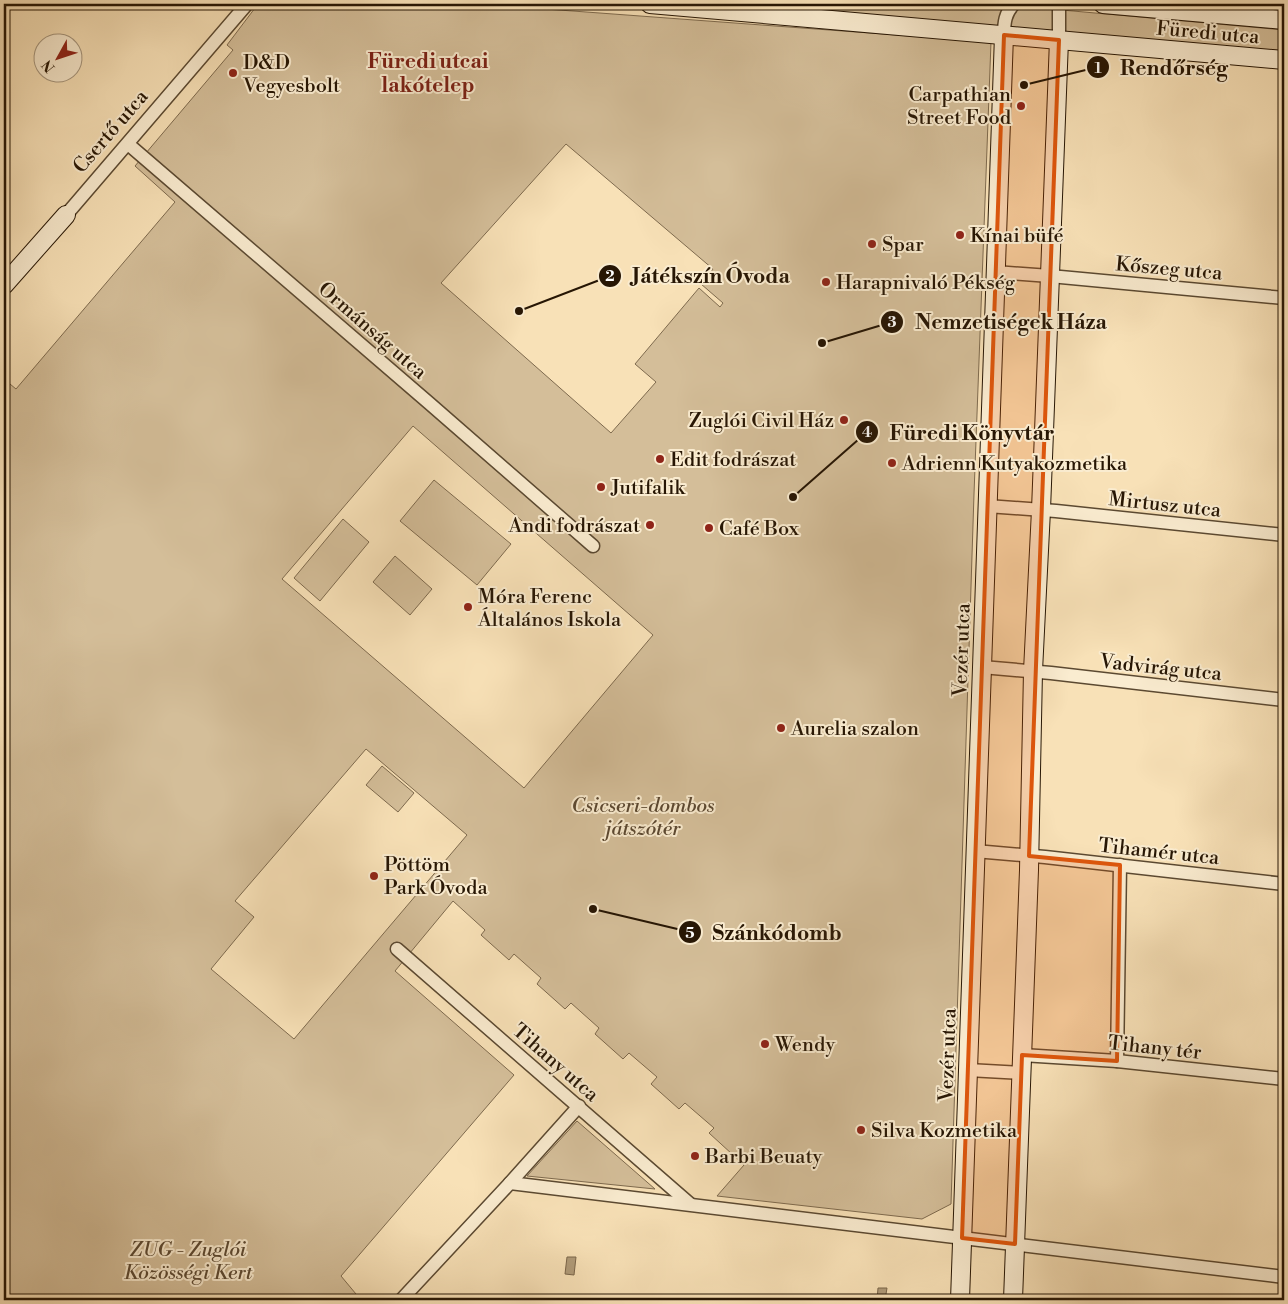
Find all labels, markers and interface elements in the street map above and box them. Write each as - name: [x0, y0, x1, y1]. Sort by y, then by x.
- street label: Füredi utca: [1155, 17, 1261, 51]
- north arrow: [32, 32, 82, 82]
- district label: Füredi utcai lakótelep: [367, 49, 489, 99]
- callout: Rendőrség: [1085, 49, 1238, 85]
- place label: D&D Vegyesbolt: [242, 51, 340, 99]
- text: N: [38, 56, 59, 76]
- text: Rendőrség: [1120, 56, 1229, 82]
- text: 1: [1094, 59, 1102, 78]
- marker: D&D Vegyesbolt: [227, 67, 239, 79]
- place label: Carpathian Street Food: [907, 83, 1012, 131]
- street label: Csertő utca: [68, 84, 155, 179]
- marker: Carpathian Street Food: [1015, 100, 1027, 112]
- place label: Kínai büfé: [970, 224, 1064, 249]
- marker: Kínai büfé: [954, 229, 966, 241]
- place label: Spar: [882, 233, 924, 258]
- marker: Spar: [866, 238, 878, 250]
- street label: Kőszeg utca: [1114, 252, 1224, 287]
- callout: Játékszín Óvoda: [597, 258, 800, 294]
- text: Játékszín Óvoda: [629, 261, 791, 290]
- text: 2: [605, 267, 615, 286]
- place label: Harapnivaló Pékség: [836, 271, 1016, 296]
- marker: Harapnivaló Pékség: [820, 276, 832, 288]
- street label: Ormánság utca: [312, 277, 432, 386]
- callout: Nemzetiségek Háza: [880, 304, 1117, 340]
- text: Nemzetiségek Háza: [915, 310, 1108, 336]
- text: 3: [887, 313, 897, 332]
- place label: Zuglói Civil Ház: [689, 409, 834, 434]
- marker: Zuglói Civil Ház: [838, 414, 850, 426]
- callout: Füredi Könyvtár: [855, 414, 1065, 450]
- text: Füredi Könyvtár: [890, 421, 1054, 447]
- text: 4: [862, 423, 872, 442]
- place label: Edit fodrászat: [670, 448, 796, 473]
- place label: Adrienn Kutyakozmetika: [901, 452, 1128, 477]
- marker: Edit fodrászat: [654, 453, 666, 465]
- marker: Adrienn Kutyakozmetika: [886, 457, 898, 469]
- place label: Jutifalik: [610, 476, 687, 501]
- marker: Jutifalik: [595, 481, 607, 493]
- street label: Mirtusz utca: [1107, 487, 1223, 524]
- place label: Andi fodrászat: [508, 514, 640, 539]
- place label: Café Box: [719, 517, 800, 542]
- marker: Andi fodrászat: [644, 519, 656, 531]
- marker: Café Box: [703, 522, 715, 534]
- place label: Móra Ferenc Általános Iskola: [477, 585, 622, 633]
- marker: Móra Ferenc Általános Iskola: [462, 601, 474, 613]
- street label: Vezér utca: [948, 602, 977, 698]
- street label: Vadvirág utca: [1098, 650, 1224, 687]
- place label: Aurelia szalon: [790, 717, 919, 742]
- marker: Aurelia szalon: [775, 722, 787, 734]
- park label: Csicseri-dombos játszótér: [572, 794, 715, 842]
- street label: Tihamér utca: [1097, 834, 1221, 871]
- place label: Pöttöm Park Óvoda: [384, 853, 488, 901]
- marker: Pöttöm Park Óvoda: [368, 870, 380, 882]
- callout: Szánkódomb: [678, 914, 852, 950]
- text: Szánkódomb: [712, 921, 842, 947]
- text: 5: [685, 924, 695, 943]
- street label: Vezér utca: [934, 1007, 963, 1103]
- street label: Tihany utca: [507, 1019, 604, 1108]
- street label: Tihany tér: [1107, 1031, 1203, 1066]
- place label: Wendy: [774, 1033, 835, 1058]
- marker: Wendy: [759, 1038, 771, 1050]
- place label: Silva Kozmetika: [871, 1119, 1018, 1144]
- marker: Silva Kozmetika: [855, 1124, 867, 1136]
- place label: Barbi Beuaty: [704, 1145, 823, 1170]
- marker: Barbi Beuaty: [689, 1150, 701, 1162]
- park label: ZUG - Zuglói Közösségi Kert: [124, 1238, 253, 1286]

